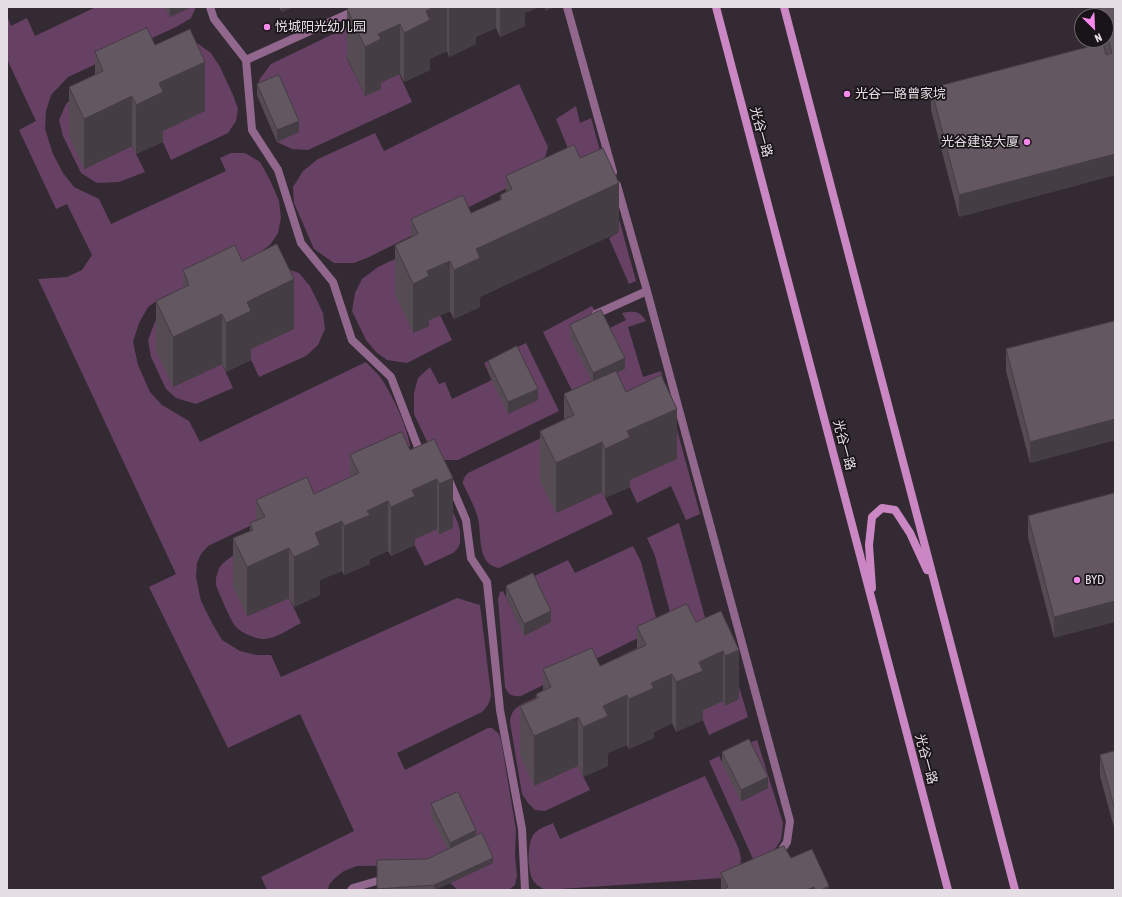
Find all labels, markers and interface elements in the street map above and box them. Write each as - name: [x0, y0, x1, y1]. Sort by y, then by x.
- north arrow: [1074, 8, 1114, 48]
- place label: 悦城阳光幼儿园: [275, 19, 366, 35]
- marker: 悦城阳光幼儿园: [262, 22, 272, 32]
- text: N: [1093, 31, 1104, 45]
- place label: 光谷一路曾家垸: [855, 86, 946, 102]
- marker: 光谷一路曾家垸: [842, 89, 852, 99]
- street label: 光谷一路: [747, 105, 775, 159]
- place label: 光谷建设大厦: [941, 134, 1019, 150]
- marker: 光谷建设大厦: [1022, 137, 1032, 147]
- street label: 光谷一路: [830, 418, 858, 472]
- place label: BYD: [1085, 572, 1104, 588]
- marker: BYD: [1072, 575, 1082, 585]
- street label: 光谷一路: [912, 732, 940, 786]

